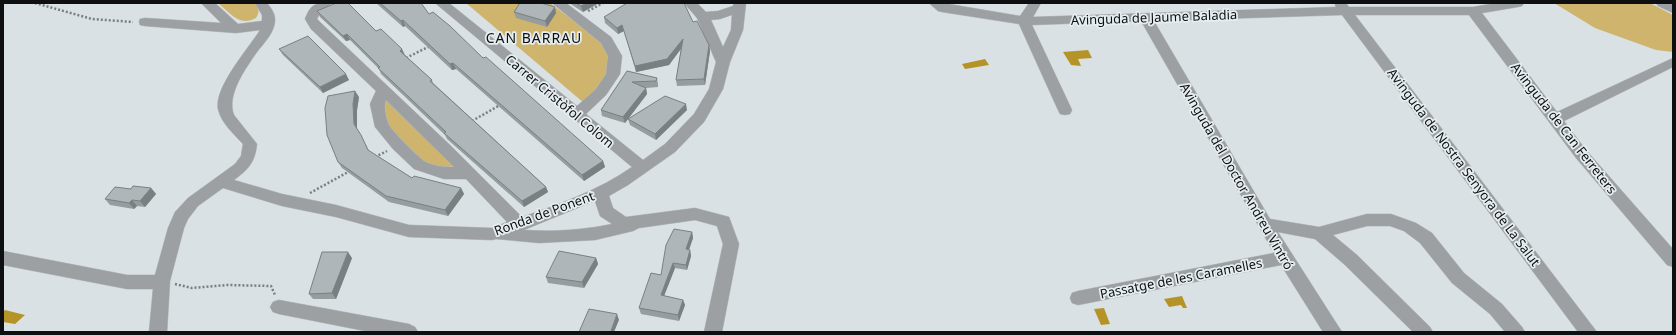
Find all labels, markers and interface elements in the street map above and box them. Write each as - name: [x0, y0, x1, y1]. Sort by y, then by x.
- street label: Avinguda de Jaume Baladia: [1070, 5, 1238, 29]
- district label: CAN BARRAU: [486, 28, 582, 47]
- street label: Carrer Cristòfol Colom: [502, 50, 618, 152]
- street label: Avinguda de Can Ferreters: [1507, 59, 1621, 197]
- street label: Avinguda de Nostra Senyora de La Salut: [1383, 64, 1545, 270]
- street label: Avinguda del Doctor Andreu Vintró: [1176, 79, 1298, 273]
- street label: Ronda de Ponent: [491, 186, 597, 239]
- street label: Passatge de les Caramelles: [1098, 253, 1264, 303]

